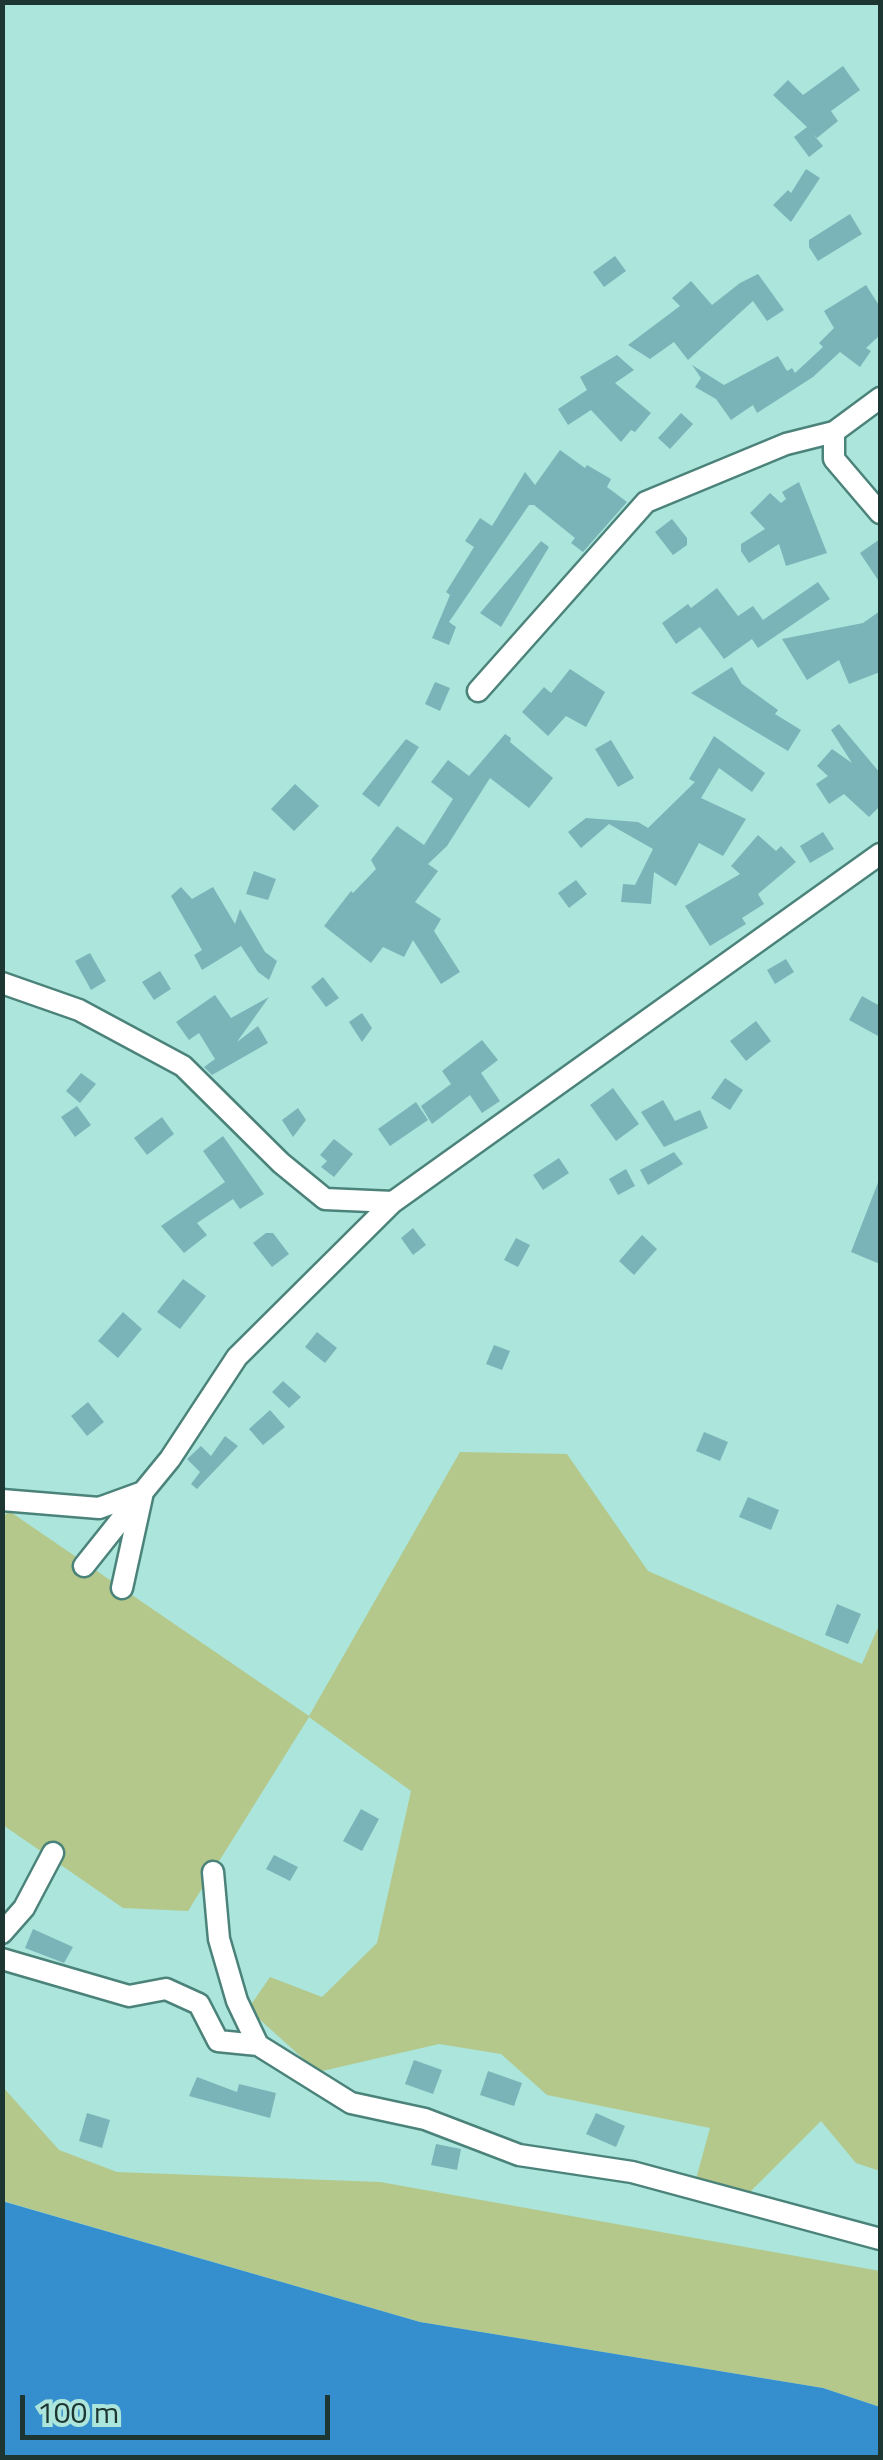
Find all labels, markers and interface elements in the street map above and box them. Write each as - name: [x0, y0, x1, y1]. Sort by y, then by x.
- scale bar: [25, 2375, 335, 2437]
- text: 100 m: [37, 2389, 119, 2435]

